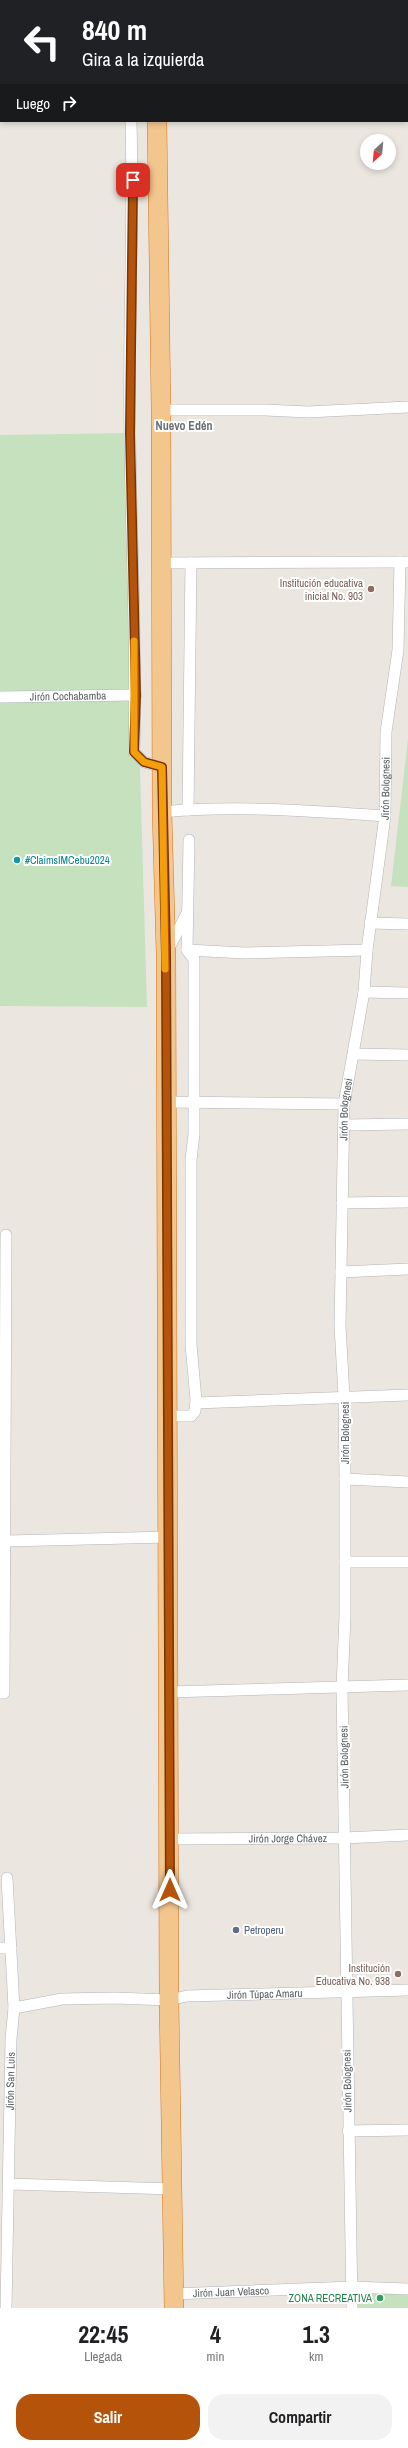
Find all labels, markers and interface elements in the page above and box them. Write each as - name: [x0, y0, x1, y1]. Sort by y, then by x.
- text: 840 m: [82, 11, 147, 49]
- icon: left: [16, 16, 68, 68]
- text: Gira a la izquierda: [82, 47, 204, 72]
- icon: right: [58, 92, 80, 114]
- text: Luego: [16, 93, 50, 114]
- north arrow: [360, 134, 396, 170]
- map controls: [360, 134, 396, 170]
- pin: [116, 163, 150, 197]
- icon: arrive: [122, 169, 144, 191]
- district label: Nuevo Edén: [156, 418, 212, 434]
- place label: Institución educativa inicial No. 903: [280, 576, 363, 603]
- marker: Institución educativa inicial No. 903: [366, 584, 376, 594]
- street label: Jirón Cochabamba: [30, 688, 106, 704]
- street label: Jirón Bolognesi: [378, 757, 393, 821]
- place label: #ClaimsIMCebu2024: [25, 853, 110, 867]
- marker: #ClaimsIMCebu2024: [12, 855, 22, 865]
- street label: Jirón Bolognesi: [336, 1077, 355, 1141]
- street label: Jirón Bolognesi: [338, 1402, 352, 1464]
- street label: Jirón Bolognesi: [336, 1726, 352, 1788]
- street label: Jirón Jorge Chávez: [249, 1831, 328, 1846]
- position arrow: [149, 1869, 191, 1911]
- place label: Petroperu: [244, 1923, 284, 1937]
- marker: Petroperu: [231, 1925, 241, 1935]
- place label: Institución Educativa No. 938: [316, 1961, 390, 1988]
- marker: Institución Educativa No. 938: [393, 1969, 403, 1979]
- street label: Jirón Túpac Amaru: [227, 1986, 303, 2002]
- street label: Jirón Bolognesi: [339, 2050, 355, 2112]
- street label: Jirón San Luis: [3, 2051, 18, 2110]
- street label: Jirón Juan Velasco: [193, 2283, 269, 2300]
- place label: ZONA RECREATIVA: [289, 2291, 373, 2305]
- marker: ZONA RECREATIVA: [375, 2293, 385, 2303]
- text: 22:45: [78, 2318, 128, 2350]
- text: 4: [210, 2318, 221, 2350]
- text: 1.3: [302, 2318, 330, 2350]
- text: Llegada: [84, 2348, 122, 2365]
- text: min: [207, 2348, 224, 2365]
- text: km: [309, 2348, 323, 2365]
- button: Salir: [16, 2394, 200, 2440]
- button: Compartir: [208, 2394, 392, 2440]

